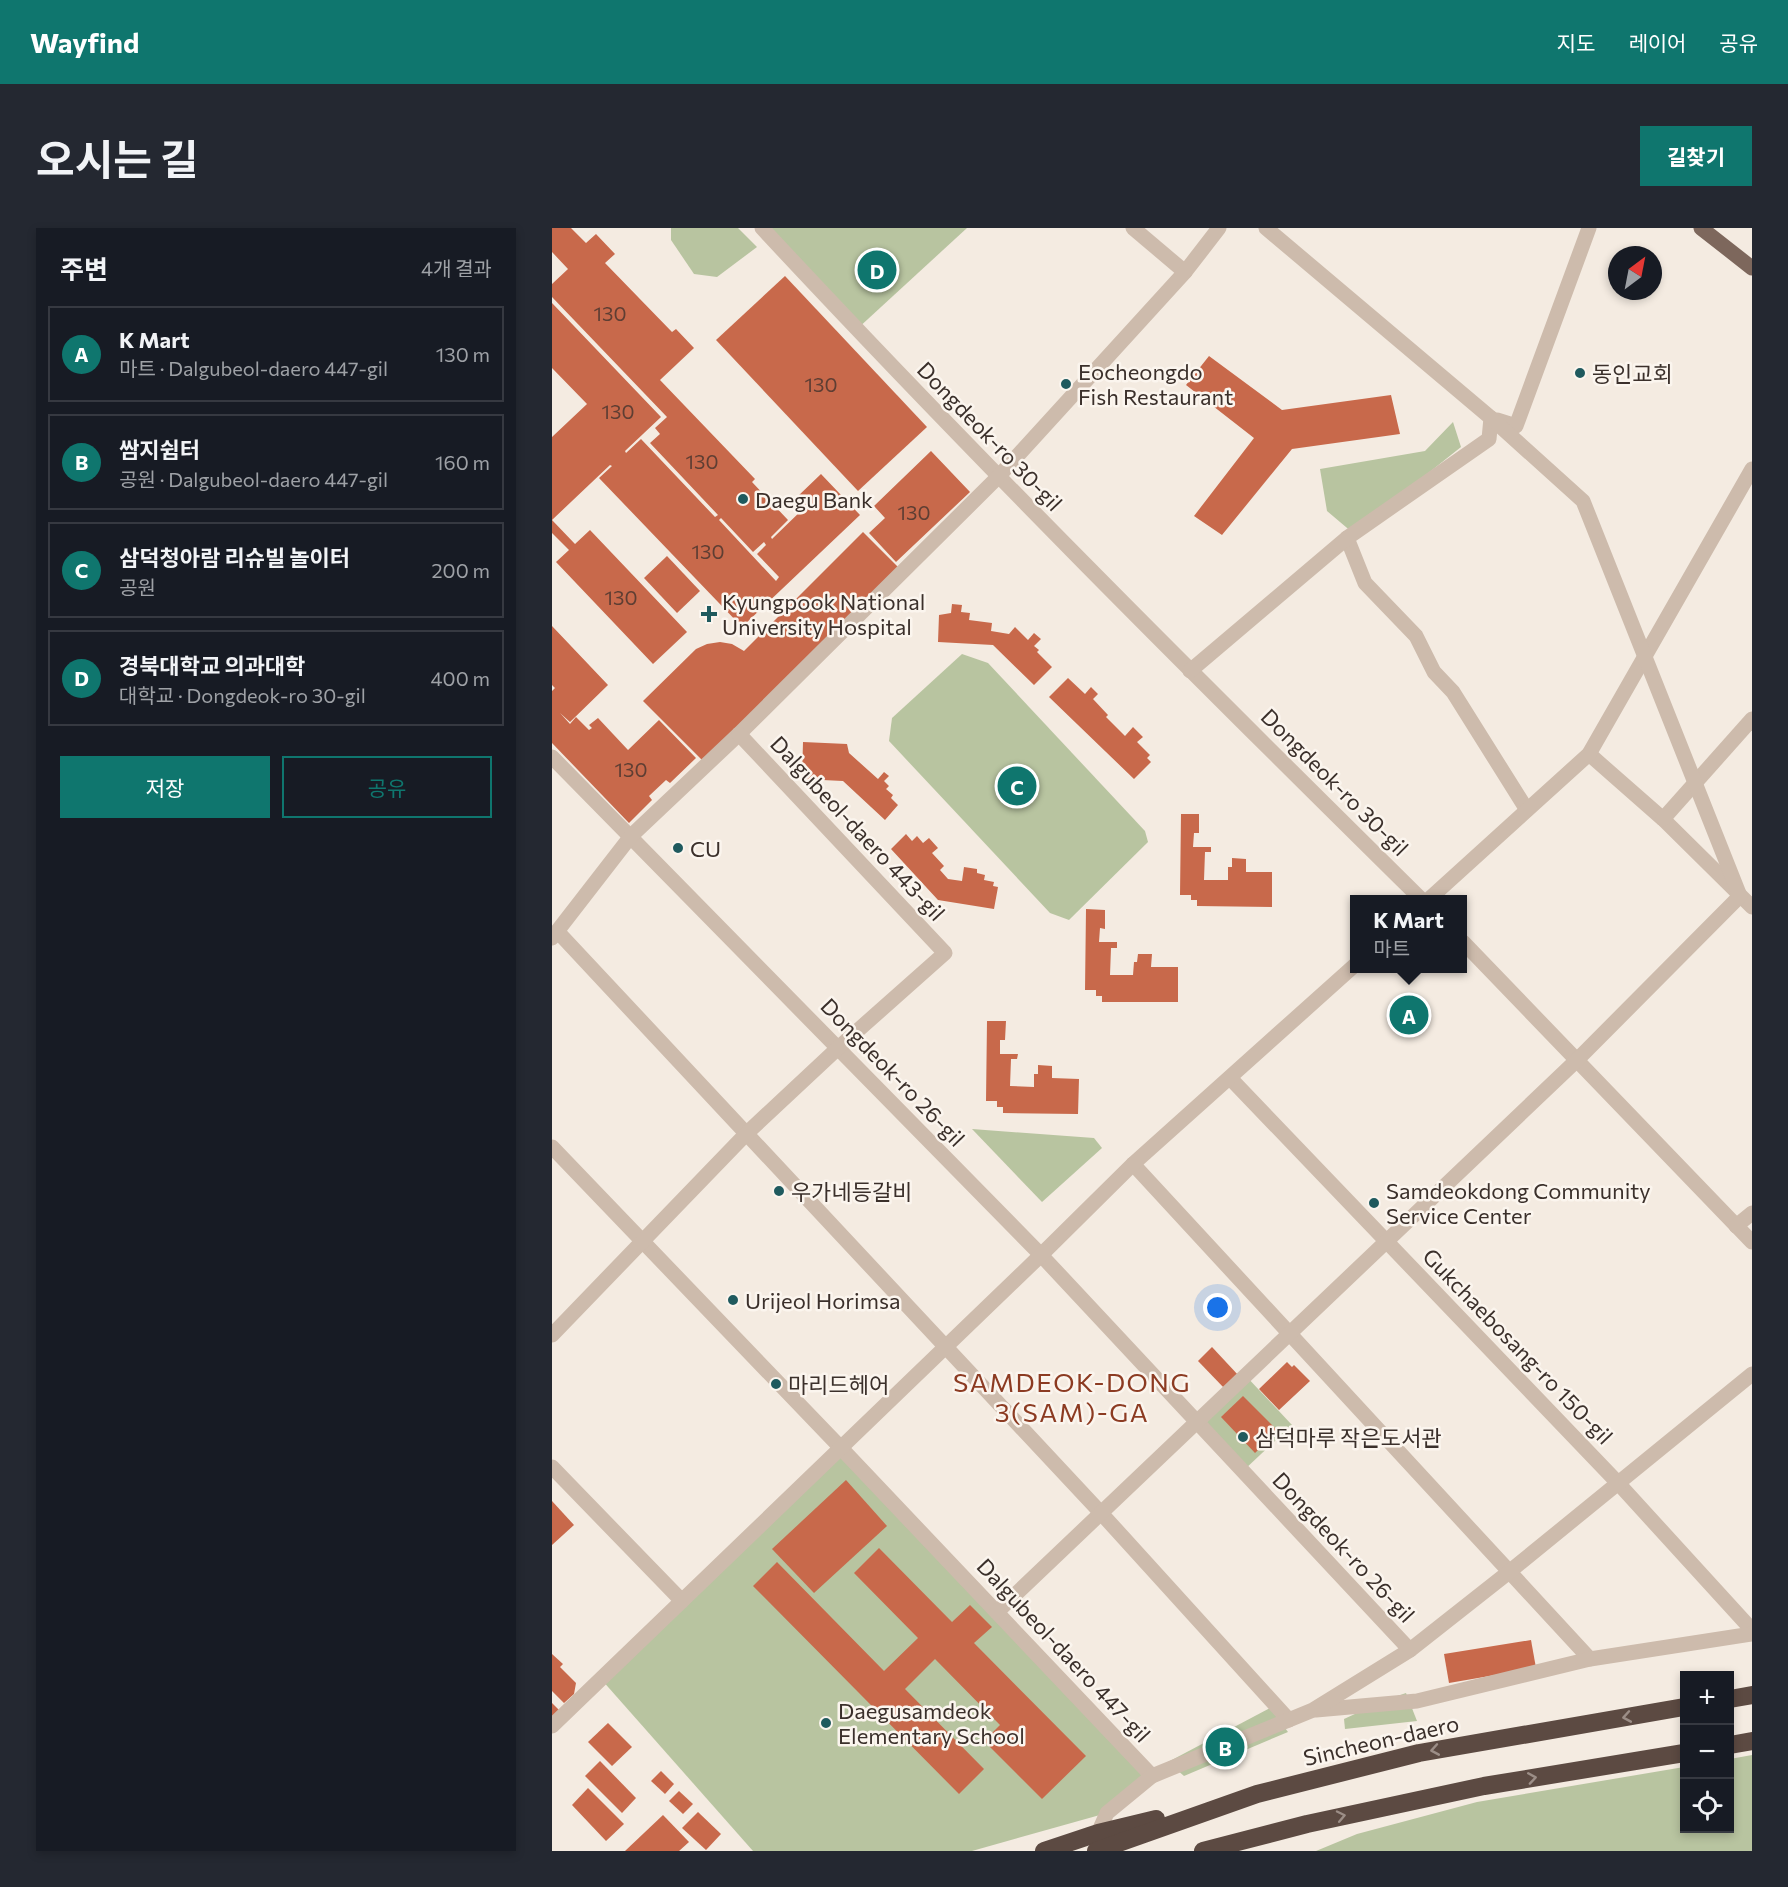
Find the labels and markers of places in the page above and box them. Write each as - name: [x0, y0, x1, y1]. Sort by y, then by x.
- pin: D: [858, 248, 896, 292]
- place label: Eocheongdo Fish Restaurant: [1078, 358, 1233, 410]
- place label: 동인교회: [1592, 360, 1673, 387]
- marker: 동인교회: [1573, 366, 1587, 380]
- marker: Eocheongdo Fish Restaurant: [1059, 377, 1073, 391]
- place label: Daegu Bank: [755, 486, 873, 513]
- marker: Daegu Bank: [736, 492, 750, 506]
- place label: Kyungpook National University Hospital: [722, 588, 925, 640]
- marker: Kyungpook National University Hospital: [700, 605, 718, 623]
- pin: C: [998, 764, 1036, 808]
- place label: CU: [690, 835, 721, 862]
- marker: CU: [671, 841, 685, 855]
- pin: A: [1390, 992, 1428, 1038]
- place label: Samdeokdong Community Service Center: [1386, 1177, 1651, 1229]
- place label: 우가네등갈비: [791, 1178, 912, 1205]
- marker: 우가네등갈비: [772, 1184, 786, 1198]
- marker: Samdeokdong Community Service Center: [1367, 1196, 1381, 1210]
- place label: Urijeol Horimsa: [745, 1287, 900, 1314]
- marker: Urijeol Horimsa: [726, 1293, 740, 1307]
- place label: 마리드헤어: [788, 1371, 889, 1398]
- marker: 마리드헤어: [769, 1377, 783, 1391]
- place label: 삼덕마루 작은도서관: [1255, 1424, 1441, 1451]
- marker: 삼덕마루 작은도서관: [1236, 1430, 1250, 1444]
- place label: Daegusamdeok Elementary School: [838, 1697, 1025, 1749]
- marker: Daegusamdeok Elementary School: [819, 1716, 833, 1730]
- pin: B: [1206, 1724, 1244, 1769]

